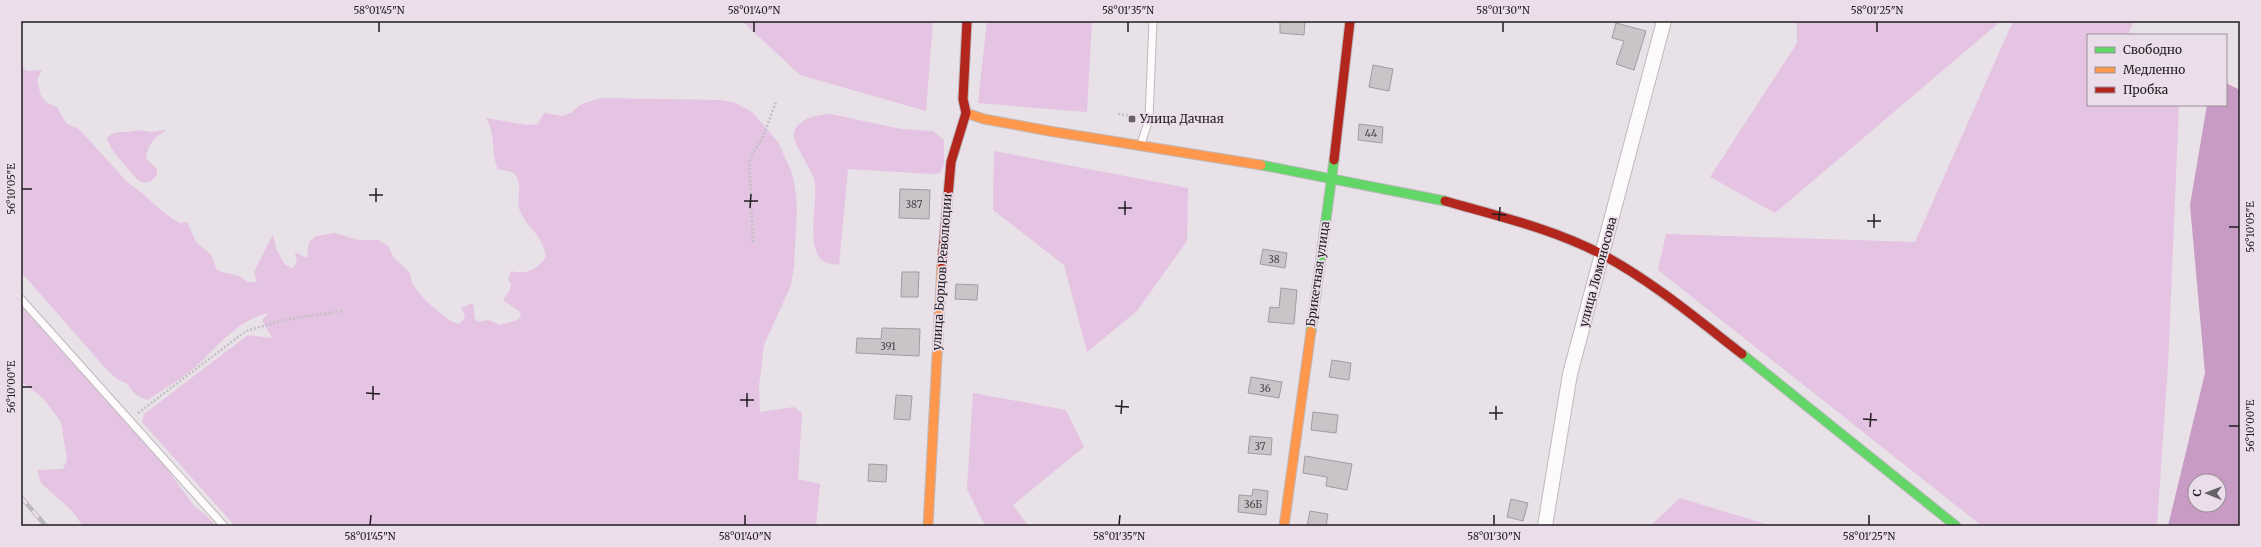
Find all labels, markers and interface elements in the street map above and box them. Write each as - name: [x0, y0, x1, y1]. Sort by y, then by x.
- text: 58°01'45"N: [353, 4, 405, 17]
- text: 58°01'40"N: [728, 4, 781, 17]
- text: 58°01'35"N: [1102, 4, 1154, 17]
- text: 58°01'30"N: [1476, 4, 1530, 17]
- text: 58°01'25"N: [1851, 4, 1903, 17]
- legend: [2087, 34, 2227, 106]
- text: Свободно: [2123, 42, 2182, 57]
- text: Медленно: [2123, 62, 2185, 77]
- text: Пробка: [2123, 82, 2169, 97]
- place label: Улица Дачная: [1139, 111, 1224, 126]
- marker: Улица Дачная: [1127, 114, 1137, 124]
- house number: 44: [1365, 127, 1377, 140]
- text: 56°10'05"E: [5, 163, 18, 215]
- street label: улица Борцов Революции: [929, 193, 954, 351]
- house number: 387: [905, 198, 923, 211]
- text: 56°10'05"E: [2244, 201, 2257, 253]
- street label: улица Ломоносова: [1576, 215, 1620, 329]
- street label: Брикетная улица: [1303, 220, 1332, 328]
- house number: 38: [1268, 253, 1280, 266]
- house number: 391: [880, 340, 896, 353]
- text: 56°10'00"E: [5, 360, 18, 413]
- house number: 36: [1259, 382, 1271, 395]
- text: 56°10'00"E: [2244, 399, 2257, 452]
- house number: 37: [1254, 440, 1266, 453]
- north arrow: [2187, 473, 2227, 513]
- text: С: [2190, 489, 2204, 497]
- house number: 36Б: [1244, 498, 1262, 511]
- text: 58°01'45"N: [344, 530, 396, 543]
- text: 58°01'40"N: [719, 530, 772, 543]
- text: 58°01'35"N: [1093, 530, 1145, 543]
- text: 58°01'30"N: [1467, 530, 1521, 543]
- text: 58°01'25"N: [1843, 530, 1895, 543]

